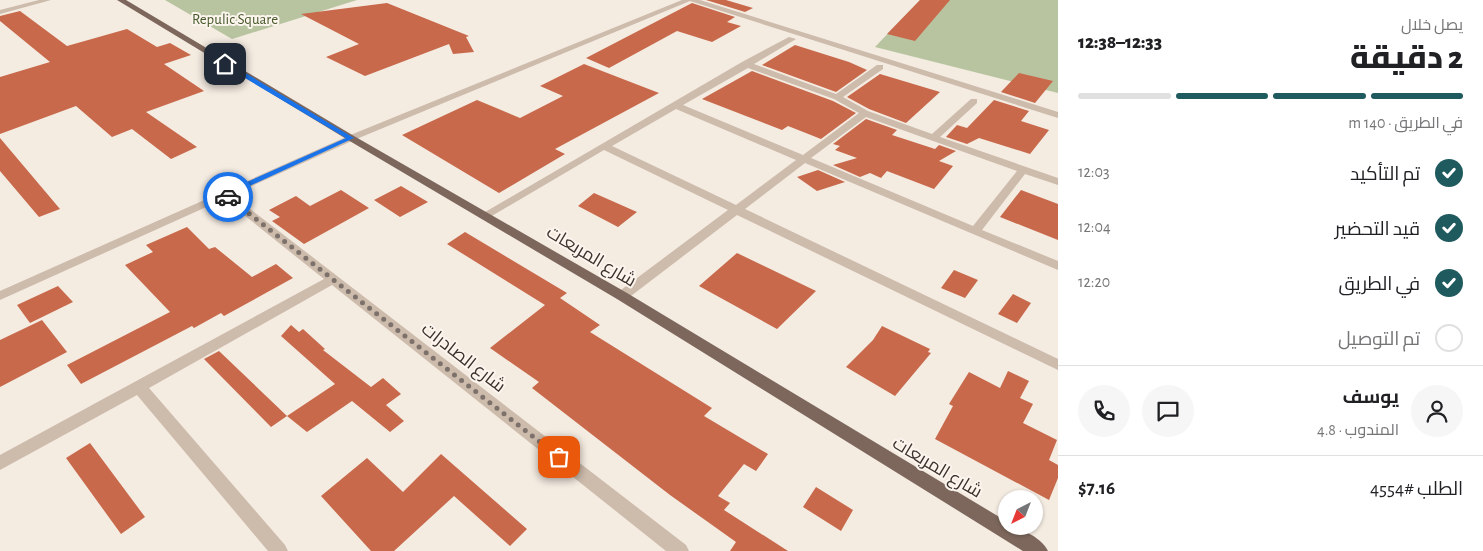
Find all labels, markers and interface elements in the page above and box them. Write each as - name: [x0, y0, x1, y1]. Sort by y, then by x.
- park label: Repulic Square: [192, 12, 278, 27]
- text: يصل خلال: [1401, 17, 1463, 33]
- text: 12:33–12:38: [1078, 33, 1162, 52]
- text: 2 دقيقة: [1350, 42, 1463, 74]
- pin: [204, 43, 246, 85]
- icon: home: [211, 50, 239, 78]
- text: في الطريق · 140 m: [1348, 115, 1463, 131]
- icon: check: [1435, 159, 1463, 187]
- text: 12:03: [1078, 164, 1110, 180]
- text: تم التأكيد: [1350, 165, 1420, 184]
- courier: [203, 172, 253, 222]
- icon: car: [214, 183, 242, 211]
- icon: check: [1435, 214, 1463, 242]
- text: 12:04: [1078, 219, 1111, 235]
- text: قيد التحضير: [1335, 220, 1420, 239]
- street label: شارع المربعات: [542, 222, 639, 292]
- icon: check: [1435, 269, 1463, 297]
- text: 12:20: [1078, 274, 1110, 290]
- text: في الطريق: [1338, 275, 1420, 294]
- street label: شارع الصادرات: [417, 319, 509, 398]
- text: تم التوصيل: [1338, 330, 1420, 349]
- button: phone: [1078, 385, 1130, 437]
- button: chat: [1142, 385, 1194, 437]
- button: person: [1411, 385, 1463, 437]
- text: يوسف: [1343, 388, 1399, 407]
- text: المندوب · 4.8: [1317, 422, 1399, 438]
- street label: شارع المربعات: [888, 433, 985, 503]
- pin: [538, 436, 580, 478]
- icon: bag: [545, 443, 573, 471]
- text: $7.16: [1078, 479, 1115, 498]
- text: الطلب #4554: [1370, 480, 1463, 499]
- north arrow: [998, 490, 1042, 535]
- map controls: [998, 490, 1043, 535]

